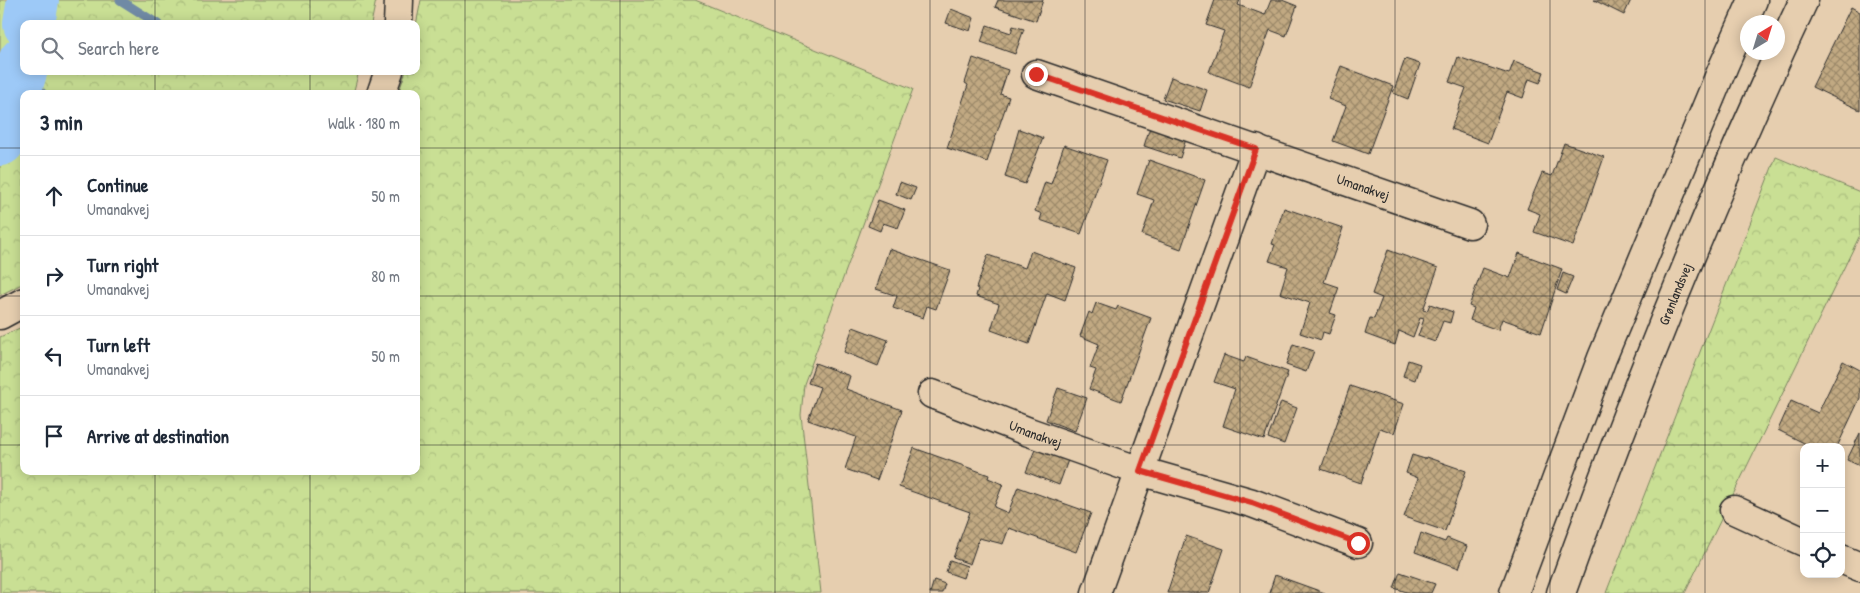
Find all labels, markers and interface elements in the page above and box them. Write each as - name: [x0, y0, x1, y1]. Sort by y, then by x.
- north arrow: [1740, 15, 1785, 60]
- search box: [20, 20, 420, 75]
- icon: search: [38, 34, 66, 62]
- text: Search here: [78, 35, 159, 61]
- route end: [1025, 63, 1048, 86]
- text: 3 min: [40, 108, 83, 137]
- text: Walk · 180 m: [328, 112, 400, 134]
- street label: Umanakvej: [1334, 169, 1392, 205]
- text: Continue: [87, 172, 148, 198]
- icon: ahead: [40, 182, 68, 210]
- text: 50 m: [372, 185, 400, 207]
- text: Umanakvej: [87, 198, 150, 220]
- text: Turn right: [87, 252, 158, 278]
- street label: Grønlandsvej: [1654, 260, 1697, 328]
- icon: right: [40, 262, 68, 290]
- text: 80 m: [371, 265, 400, 287]
- text: Umanakvej: [87, 278, 150, 300]
- text: Turn left: [87, 332, 150, 358]
- icon: left: [40, 342, 68, 370]
- text: 50 m: [372, 345, 400, 367]
- text: Umanakvej: [87, 358, 150, 380]
- street label: Umanakvej: [1007, 415, 1065, 453]
- icon: arrive: [40, 422, 68, 450]
- text: Arrive at destination: [87, 423, 229, 449]
- map controls: [1800, 443, 1845, 578]
- button: +: [1800, 443, 1845, 488]
- button: −: [1800, 488, 1845, 533]
- route start: [1347, 532, 1370, 555]
- button: locate: [1800, 533, 1845, 578]

